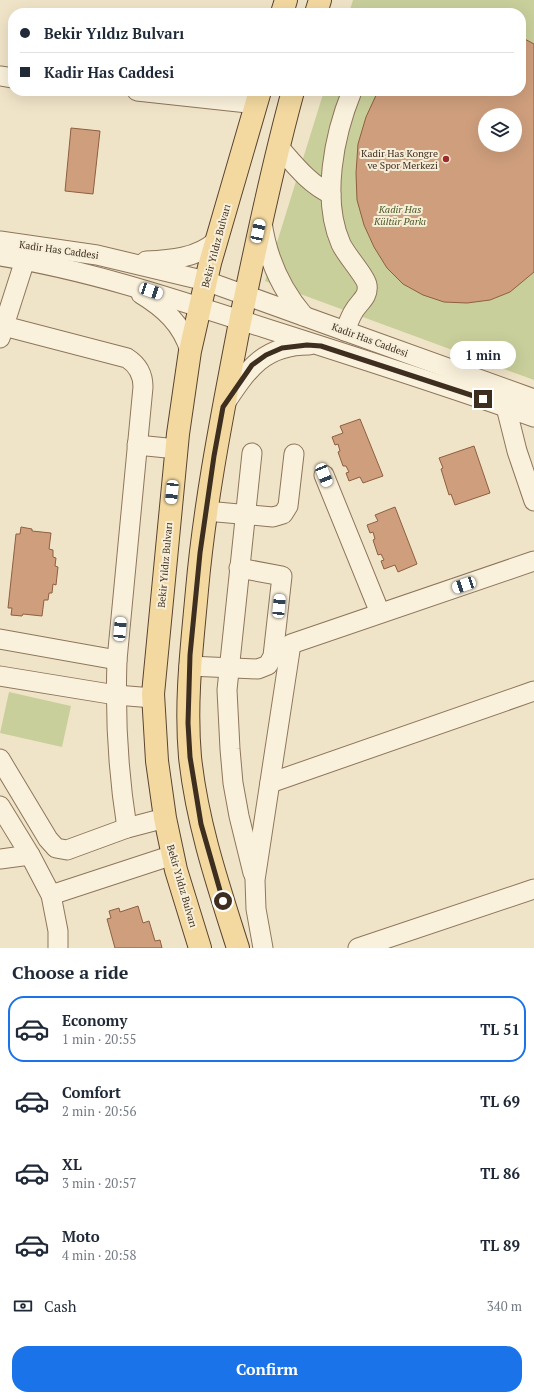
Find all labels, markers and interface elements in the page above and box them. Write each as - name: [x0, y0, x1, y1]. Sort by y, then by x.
- text: Bekir Yıldız Bulvarı: [44, 23, 184, 43]
- text: Kadir Has Caddesi: [44, 62, 174, 82]
- map controls: [478, 108, 522, 152]
- button: layers: [478, 108, 522, 152]
- place label: Kadir Has Kongre ve Spor Merkezi: [361, 147, 438, 172]
- marker: Kadir Has Kongre ve Spor Merkezi: [441, 154, 451, 164]
- street label: Bekir Yıldız Bulvarı: [199, 203, 233, 289]
- park label: Kadir Has Kültür Parkı: [373, 203, 426, 228]
- car: [250, 218, 266, 244]
- street label: Kadir Has Caddesi: [18, 238, 100, 262]
- car: [138, 281, 164, 301]
- street label: Kadir Has Caddesi: [330, 320, 410, 360]
- callout: 1 min: [450, 341, 516, 369]
- text: 1 min: [465, 346, 501, 364]
- route end: [474, 390, 492, 408]
- car: [314, 462, 334, 488]
- car: [165, 479, 179, 505]
- street label: Bekir Yıldız Bulvarı: [155, 522, 175, 608]
- car: [451, 575, 477, 595]
- car: [272, 594, 286, 618]
- car: [113, 617, 127, 641]
- street label: Bekir Yıldız Bulvarı: [164, 843, 200, 929]
- route start: [214, 892, 232, 910]
- text: Choose a ride: [12, 960, 128, 984]
- text: Economy: [62, 1010, 127, 1030]
- icon: car: [14, 1011, 50, 1047]
- text: TL 51: [480, 1019, 520, 1039]
- text: 1 min · 20:55: [62, 1030, 136, 1048]
- text: Comfort: [62, 1082, 121, 1102]
- icon: car: [14, 1083, 50, 1119]
- text: TL 69: [480, 1091, 520, 1111]
- text: 2 min · 20:56: [62, 1102, 136, 1120]
- text: XL: [62, 1154, 82, 1174]
- icon: car: [14, 1155, 50, 1191]
- text: TL 86: [480, 1163, 520, 1183]
- text: 3 min · 20:57: [62, 1174, 136, 1192]
- text: Moto: [62, 1226, 100, 1246]
- icon: car: [14, 1227, 50, 1263]
- text: TL 89: [480, 1235, 520, 1255]
- text: 4 min · 20:58: [62, 1246, 136, 1264]
- icon: cash: [12, 1295, 34, 1317]
- text: Cash: [44, 1296, 77, 1316]
- text: 340 m: [487, 1297, 522, 1315]
- button: Confirm: [12, 1346, 522, 1392]

